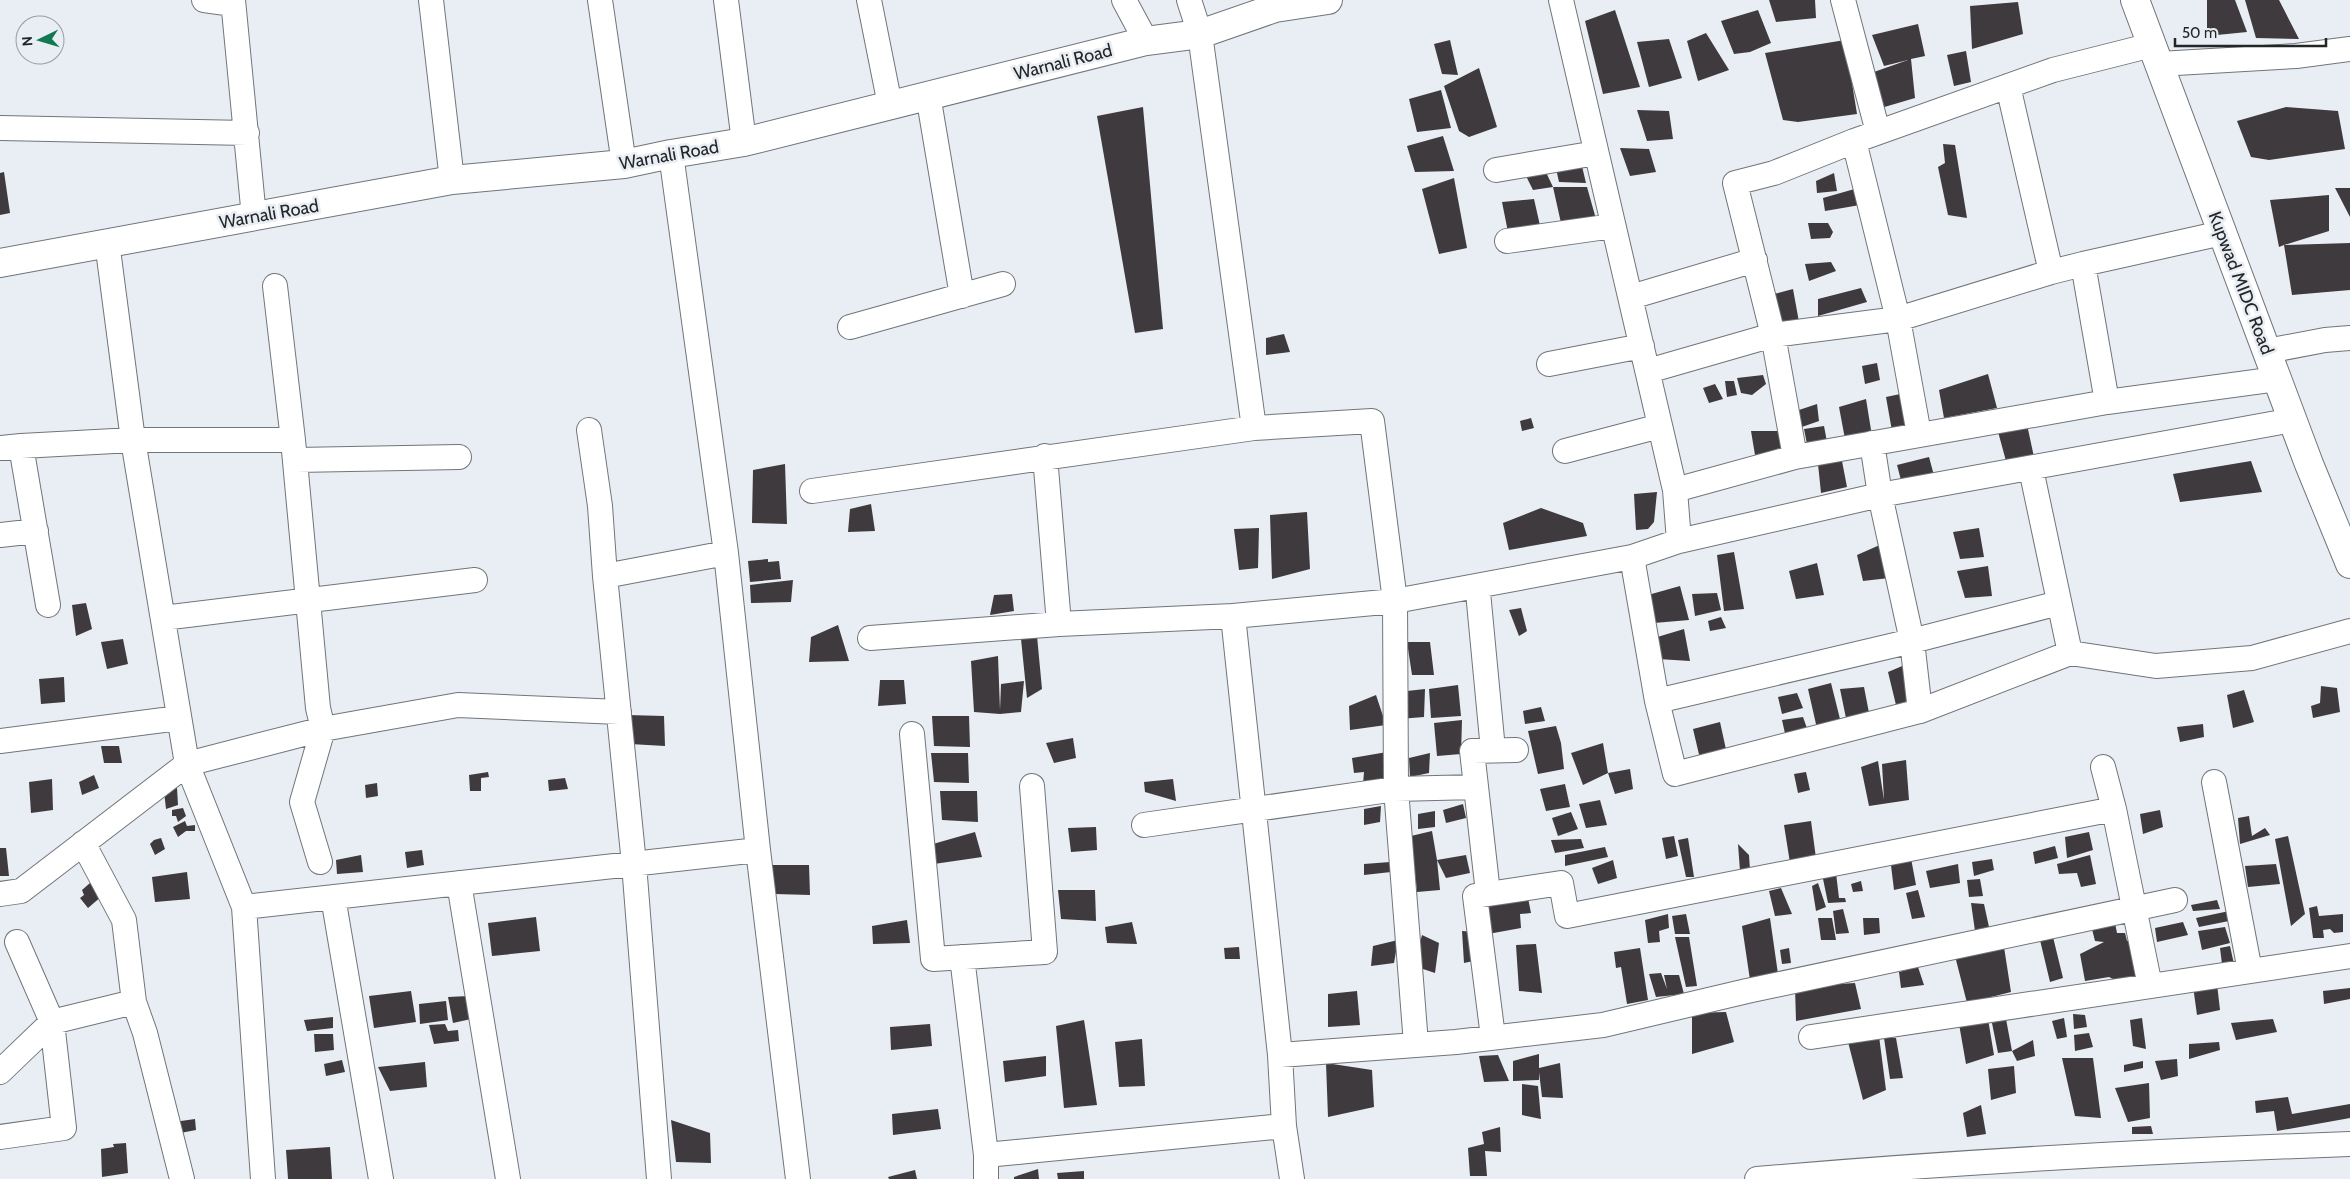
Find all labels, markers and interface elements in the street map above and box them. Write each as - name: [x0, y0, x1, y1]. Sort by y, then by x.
- north arrow: [15, 15, 65, 65]
- scale bar: [2175, 15, 2326, 47]
- text: 50 m: [2182, 24, 2217, 42]
- text: N: [18, 35, 36, 47]
- street label: Warnali Road: [1012, 39, 1114, 85]
- street label: Warnali Road: [618, 135, 720, 175]
- street label: Warnali Road: [218, 194, 320, 234]
- street label: Kupwad MIDC Road: [2204, 208, 2278, 358]

